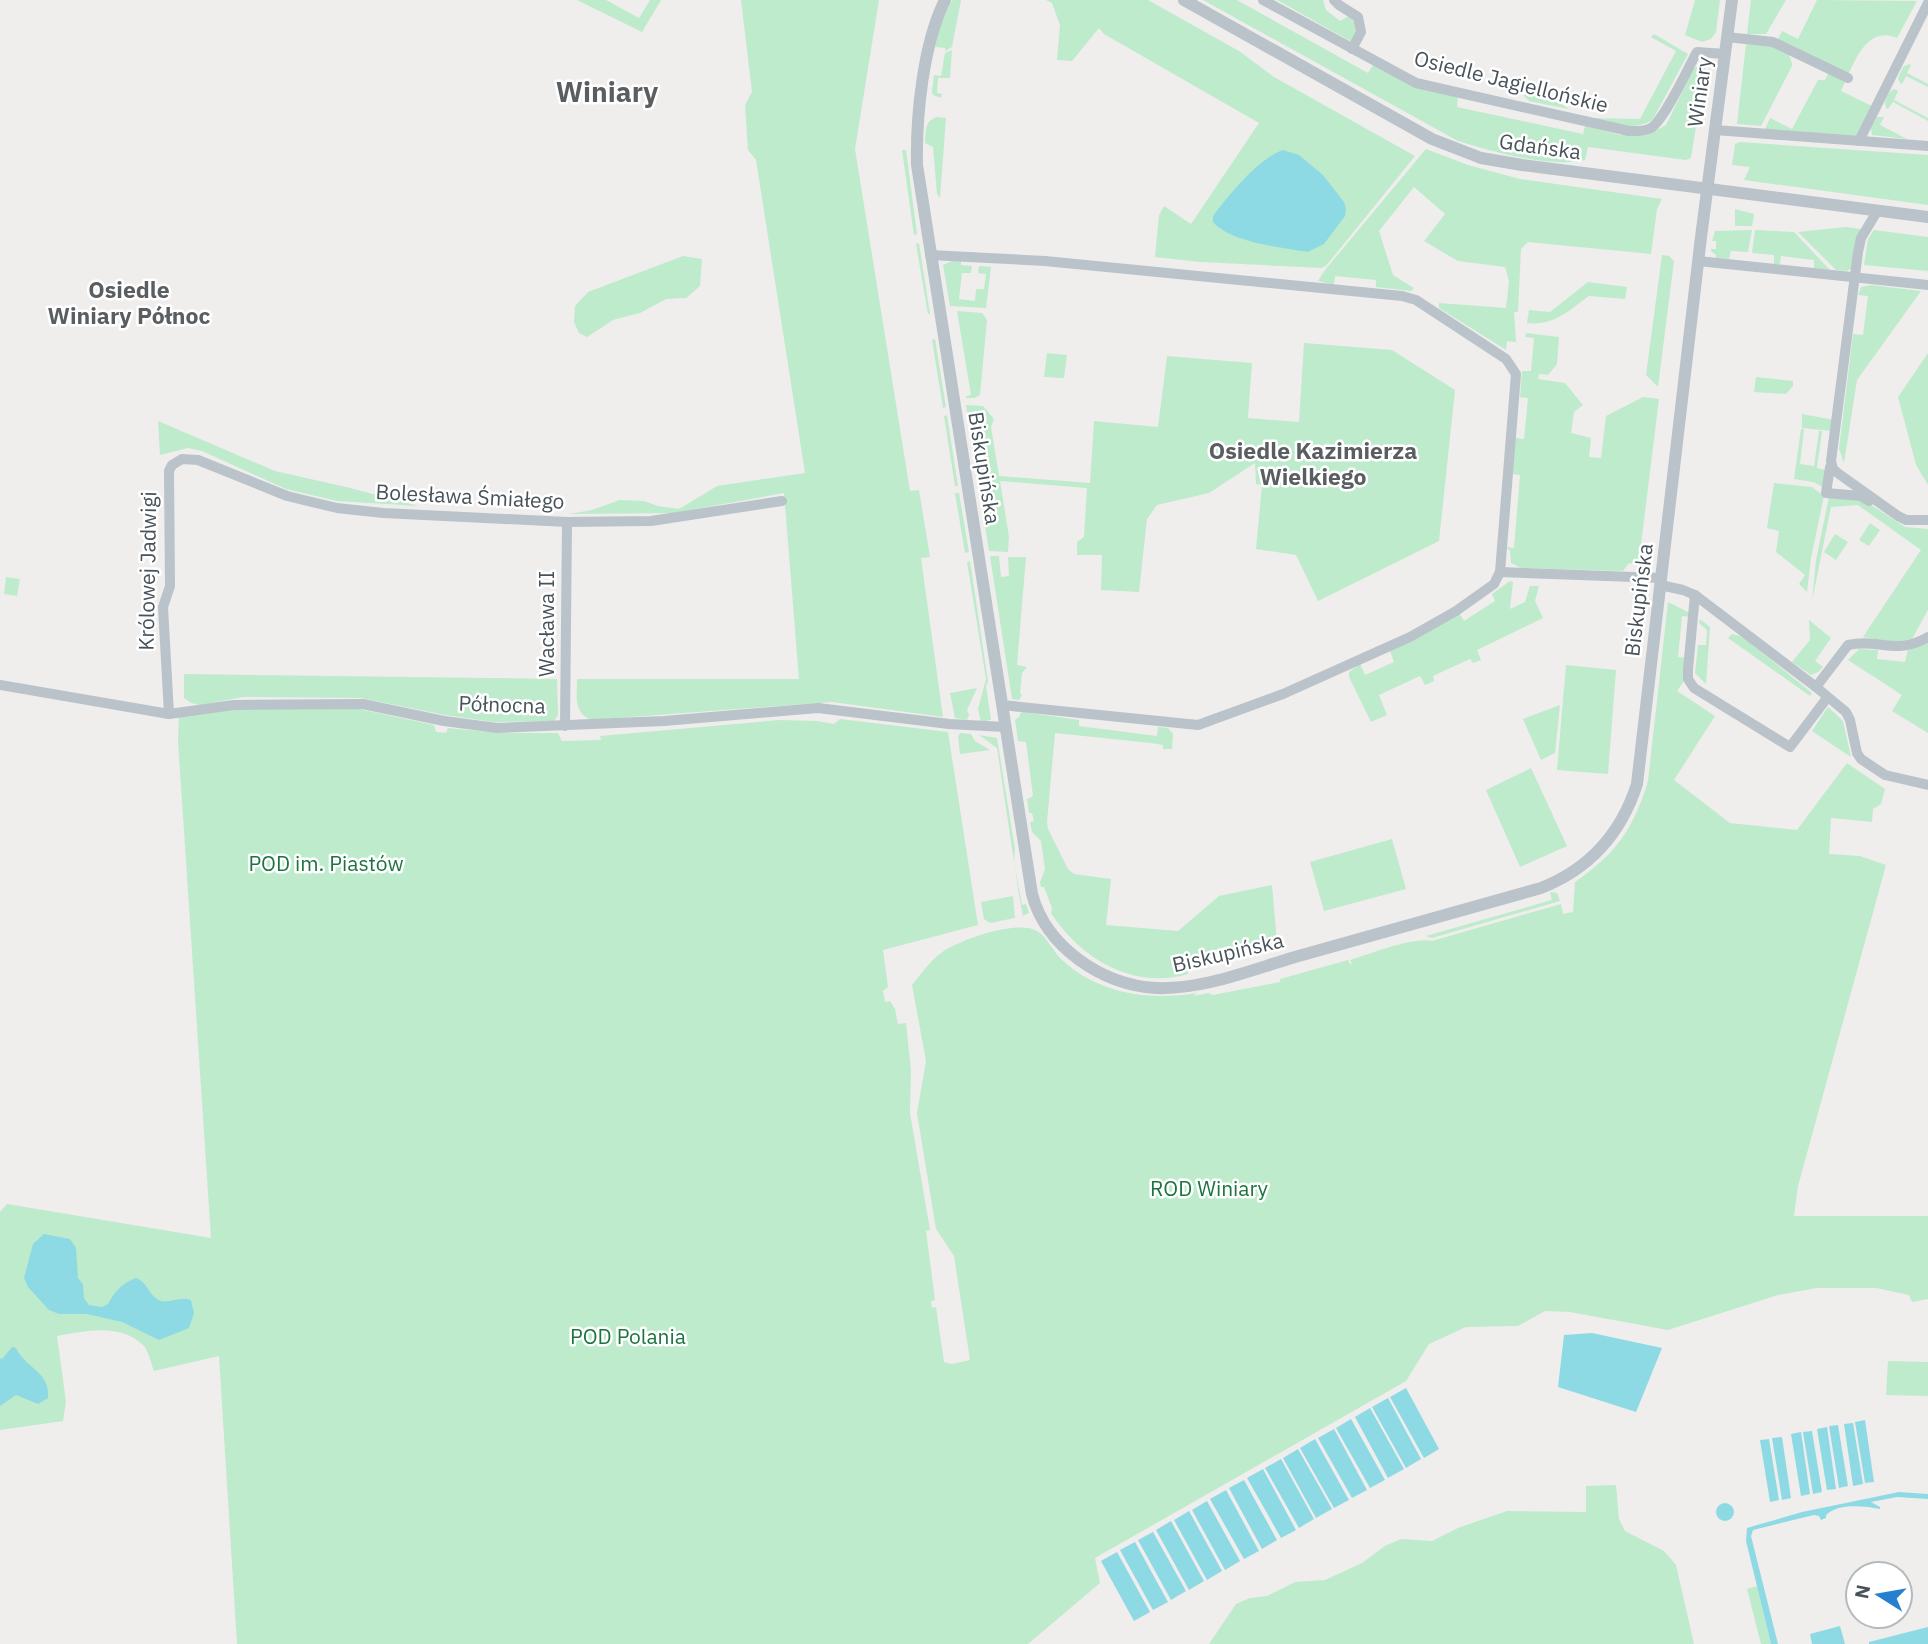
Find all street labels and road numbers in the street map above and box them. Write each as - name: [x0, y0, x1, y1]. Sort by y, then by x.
- street label: Osiedle Jagiellońskie: [1411, 43, 1611, 119]
- street label: Winiary: [1680, 54, 1718, 129]
- street label: Gdańska: [1497, 126, 1583, 166]
- street label: Biskupińska: [962, 409, 1008, 526]
- street label: Bolesława Śmiałego: [375, 477, 565, 515]
- street label: Królowej Jadwigi: [132, 491, 162, 651]
- street label: Biskupińska: [1617, 542, 1659, 658]
- street label: Wacława II: [532, 571, 560, 677]
- street label: Północna: [458, 688, 546, 720]
- street label: Biskupińska: [1169, 926, 1286, 978]

